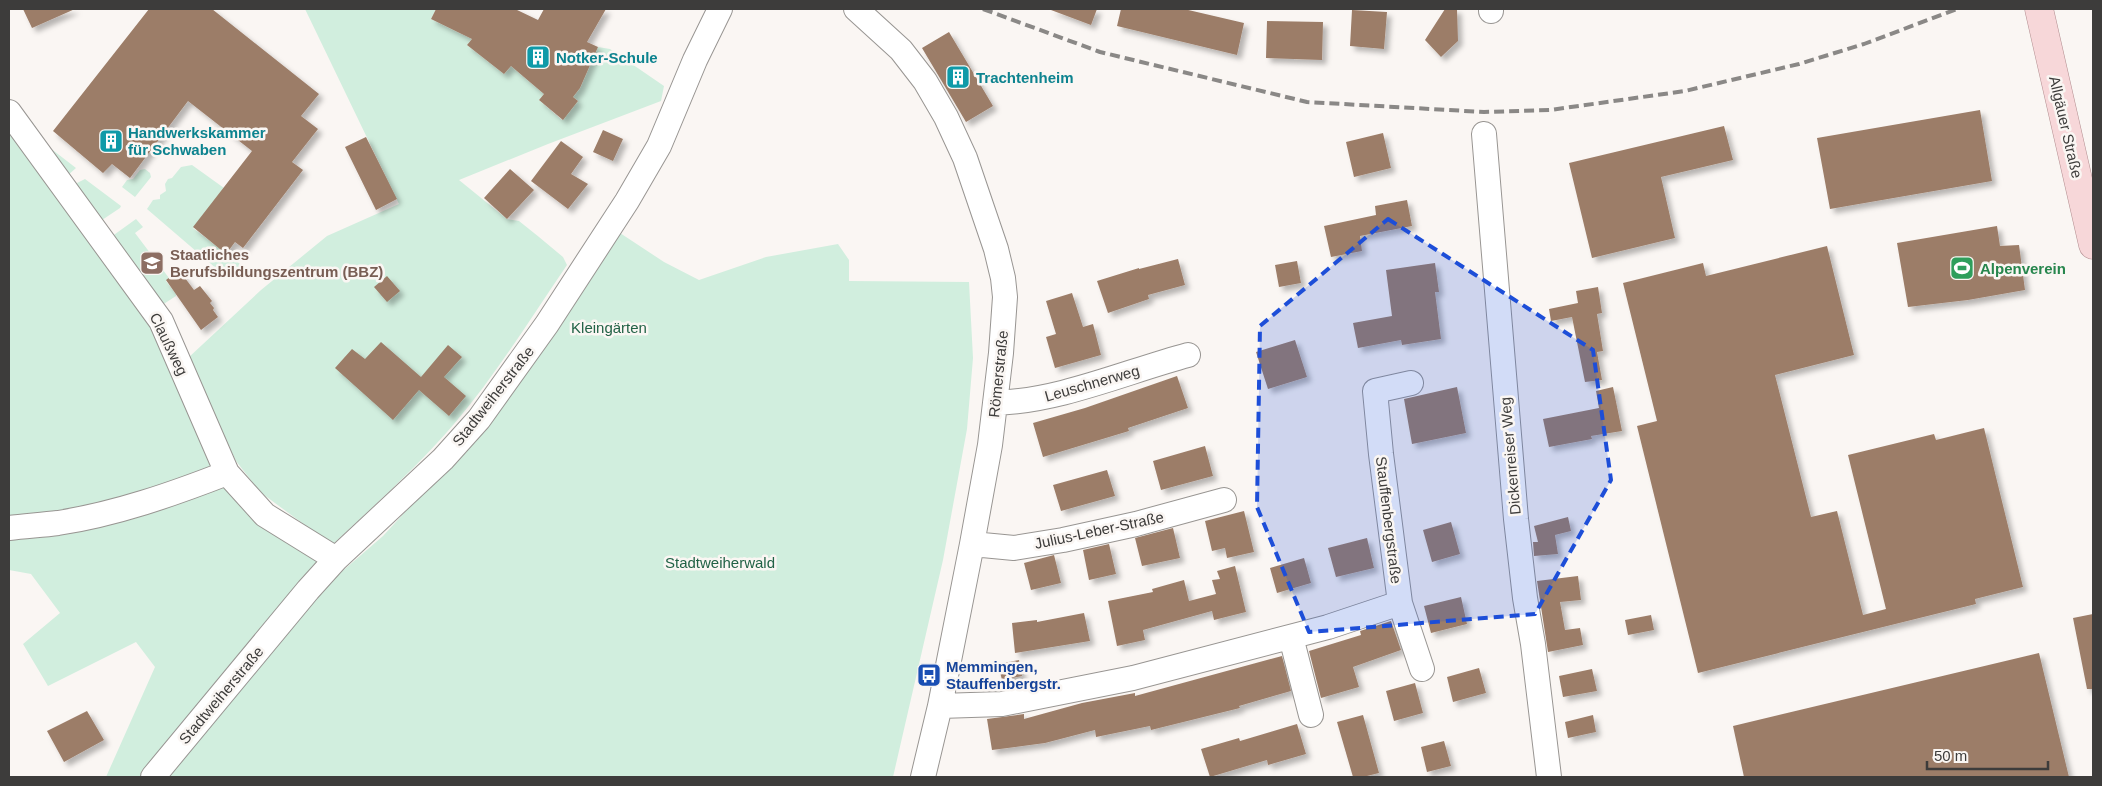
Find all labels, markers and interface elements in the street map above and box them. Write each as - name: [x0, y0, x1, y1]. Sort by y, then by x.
- building icon: Notker-Schule: [525, 44, 551, 70]
- place label: Notker-Schule: [556, 49, 658, 66]
- building icon: Trachtenheim: [945, 64, 971, 90]
- place label: Trachtenheim: [976, 69, 1074, 86]
- street label: Allgäuer Straße: [2046, 74, 2086, 180]
- place label: Handwerkskammer für Schwaben: [128, 124, 266, 158]
- building icon: Handwerkskammer für Schwaben: [98, 128, 124, 154]
- place label: Staatliches Berufsbildungszentrum (BBZ): [170, 246, 383, 280]
- school or university icon: Staatliches Berufsbildungszentrum (BBZ): [139, 250, 165, 276]
- sports icon: Alpenverein: [1949, 255, 1975, 281]
- place label: Alpenverein: [1980, 260, 2066, 277]
- street label: Claußweg: [147, 310, 191, 378]
- park label: Kleingärten: [571, 319, 647, 336]
- street label: Römerstraße: [985, 330, 1011, 418]
- street label: Stadtweiherstraße: [449, 343, 537, 449]
- street label: Leuschnerweg: [1043, 361, 1141, 405]
- street label: Dickenreiser Weg: [1496, 396, 1524, 516]
- street label: Stauffenbergstraße: [1373, 455, 1405, 585]
- street label: Julius-Leber-Straße: [1033, 508, 1165, 552]
- park label: Stadtweiherwald: [665, 554, 775, 571]
- street label: Stadtweiherstraße: [175, 643, 267, 747]
- place label: Memmingen, Stauffenbergstr.: [946, 658, 1061, 692]
- bus stop icon: Memmingen, Stauffenbergstr.: [916, 662, 942, 688]
- scale bar: [1927, 738, 2048, 770]
- text: 50 m: [1934, 747, 1967, 764]

